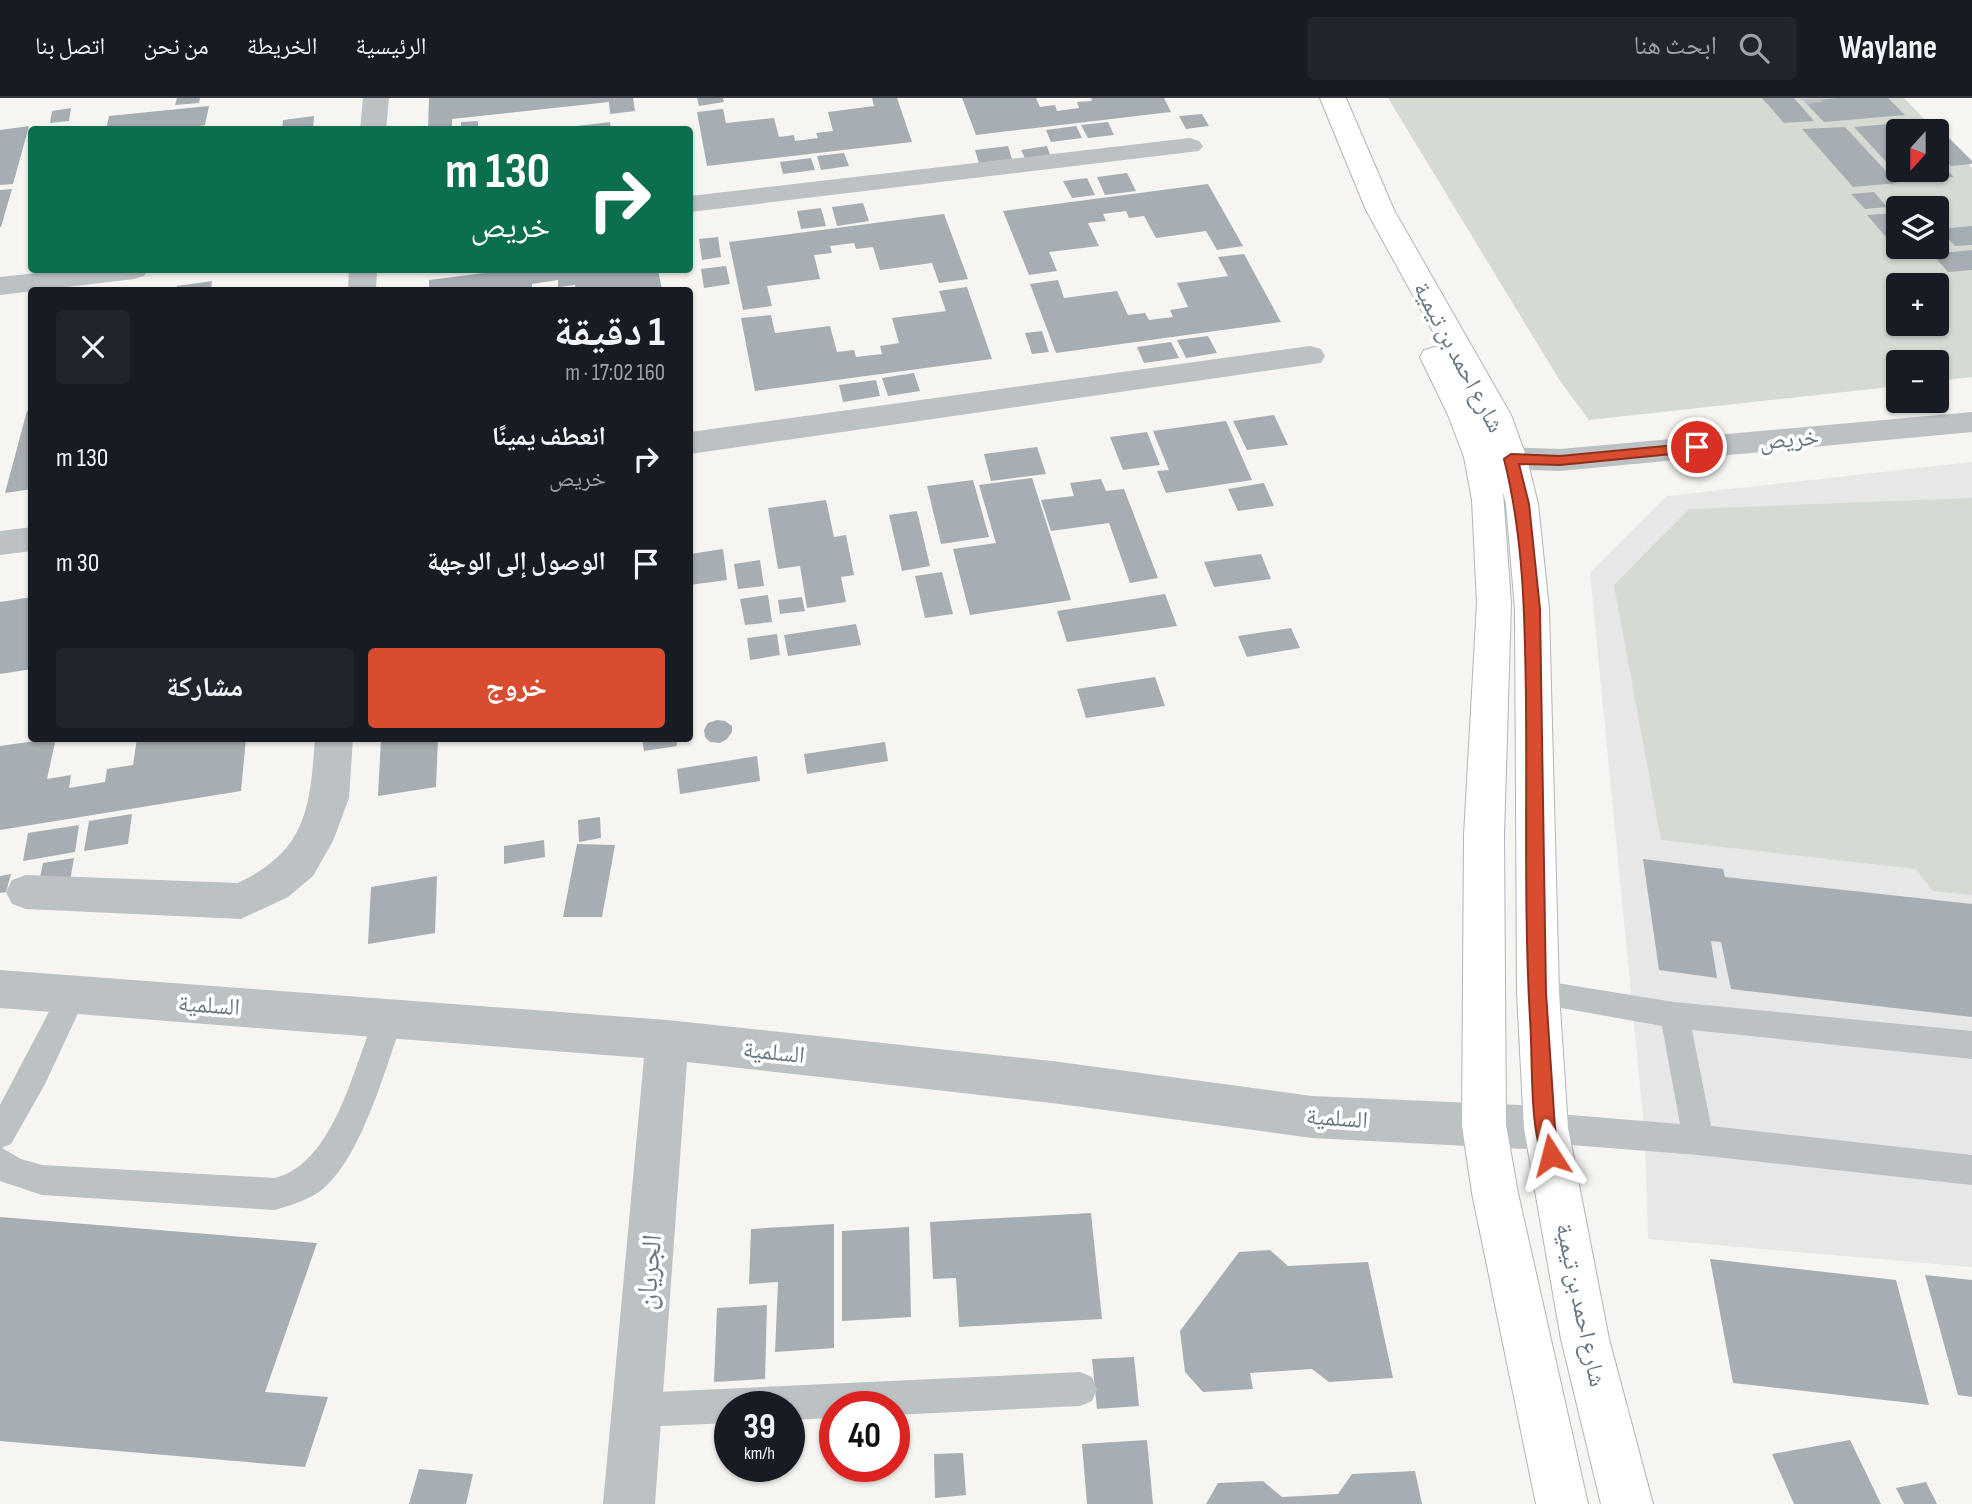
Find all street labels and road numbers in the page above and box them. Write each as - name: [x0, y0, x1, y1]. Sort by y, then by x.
- street label: شارع احمد بن تيمية: [1407, 277, 1510, 437]
- street label: خريص: [1758, 422, 1820, 457]
- street label: السلمية: [177, 989, 241, 1022]
- street label: السلمية: [742, 1035, 806, 1070]
- street label: السلمية: [1305, 1102, 1369, 1135]
- street label: شارع احمد بن تيمية: [1549, 1221, 1612, 1389]
- street label: الجريان: [630, 1233, 669, 1311]

